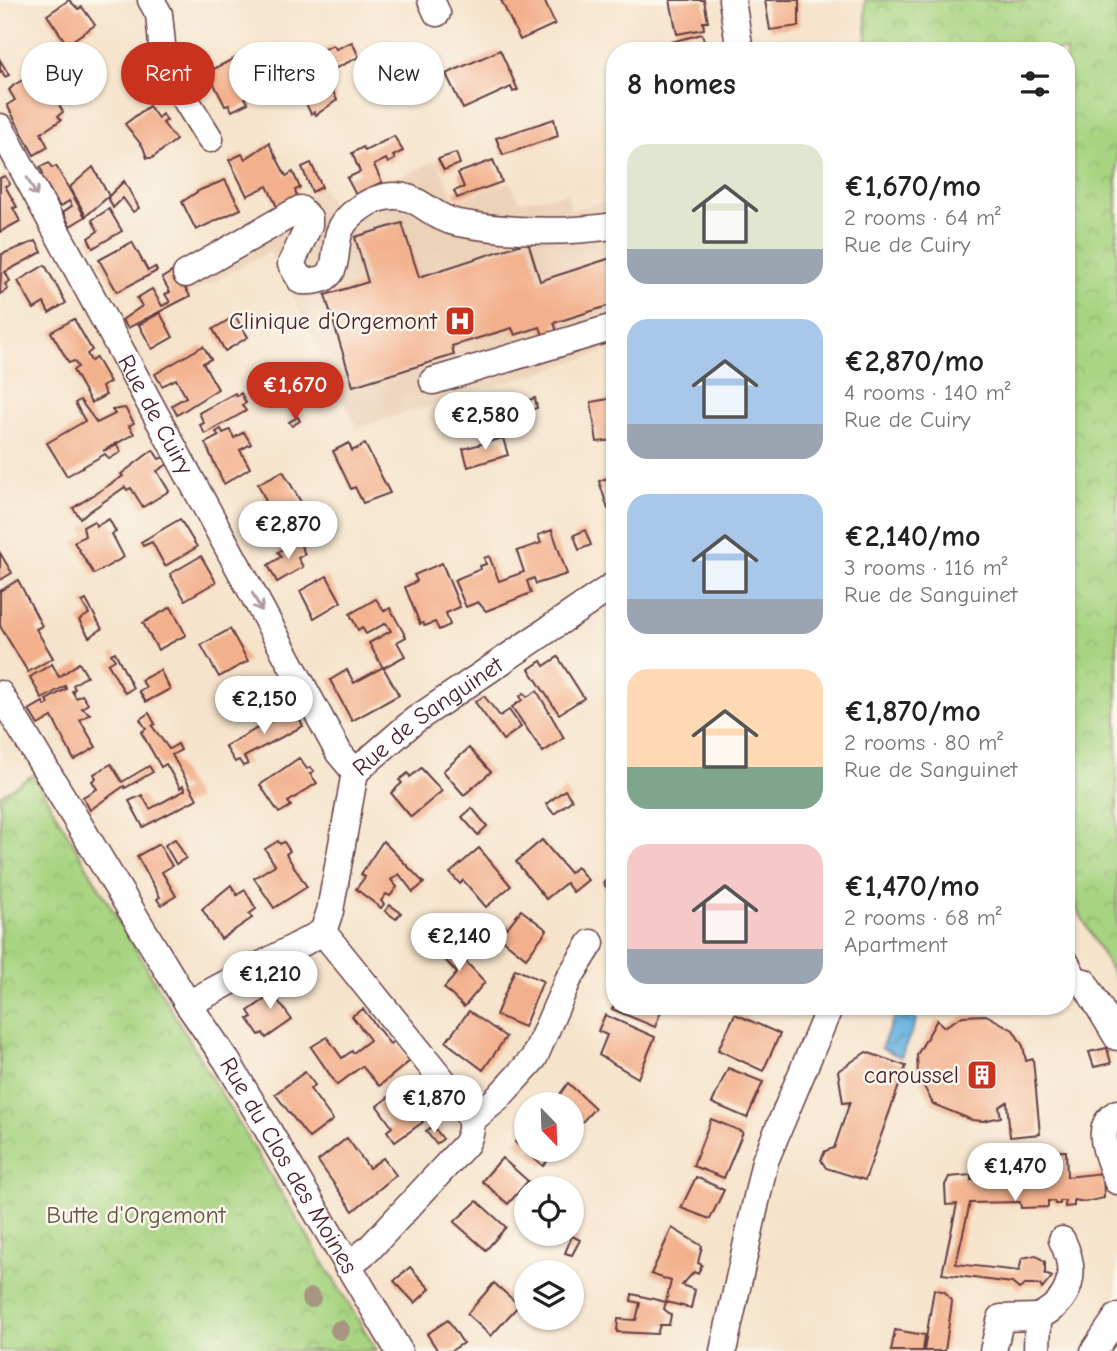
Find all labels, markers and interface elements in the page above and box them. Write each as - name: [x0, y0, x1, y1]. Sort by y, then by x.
- chip: Buy: [21, 42, 107, 105]
- chip: Rent: [121, 42, 215, 105]
- chip: Filters: [229, 42, 339, 105]
- chip: New: [353, 42, 444, 105]
- icon: filters: [1016, 65, 1054, 103]
- text: 8 homes: [627, 67, 736, 102]
- text: €1,670/mo: [844, 169, 981, 204]
- icon: home: [683, 172, 767, 256]
- one-way arrow: [26, 176, 40, 196]
- text: 2 rooms · 64 m²: [844, 204, 1001, 231]
- text: Rue de Cuiry: [844, 231, 971, 258]
- hospital icon: Clinique d'Orgemont: [443, 304, 477, 338]
- place label: Clinique d'Orgemont: [229, 307, 438, 335]
- text: €2,870/mo: [844, 344, 984, 379]
- icon: home: [683, 347, 767, 431]
- street label: Rue de Cuiry: [112, 350, 200, 480]
- pin: €1,670: [238, 362, 352, 422]
- text: €1,670: [263, 371, 327, 398]
- text: 4 rooms · 140 m²: [844, 379, 1011, 406]
- pin: €2,580: [428, 392, 542, 452]
- text: €2,580: [451, 401, 519, 428]
- text: Rue de Cuiry: [844, 406, 971, 433]
- pin: €2,870: [231, 502, 345, 561]
- text: €2,870: [255, 510, 321, 537]
- text: €2,140/mo: [844, 519, 981, 554]
- icon: home: [683, 522, 767, 606]
- text: 3 rooms · 116 m²: [844, 554, 1008, 581]
- text: Rue de Sanguinet: [844, 581, 1017, 608]
- one-way arrow: [251, 591, 264, 612]
- street label: Rue de Sanguinet: [347, 650, 509, 782]
- pin: €2,150: [207, 676, 321, 736]
- text: €2,150: [231, 685, 297, 712]
- text: €1,870/mo: [844, 694, 981, 729]
- icon: home: [683, 697, 767, 781]
- text: 2 rooms · 80 m²: [844, 729, 1003, 756]
- text: Rue de Sanguinet: [844, 756, 1017, 783]
- text: €1,470/mo: [844, 869, 979, 904]
- icon: home: [683, 872, 767, 956]
- text: 2 rooms · 68 m²: [844, 904, 1002, 931]
- pin: €2,140: [402, 914, 516, 973]
- text: €2,140: [427, 922, 491, 949]
- text: Apartment: [844, 931, 947, 958]
- pin: €1,210: [213, 951, 327, 1011]
- text: €1,210: [239, 960, 301, 987]
- street label: Rue du Clos des Moines: [214, 1052, 364, 1279]
- building icon: caroussel: [965, 1058, 999, 1092]
- place label: caroussel: [864, 1061, 959, 1089]
- pin: €1,870: [377, 1076, 491, 1135]
- text: €1,870: [402, 1084, 466, 1111]
- north arrow: [514, 1092, 584, 1162]
- map controls: [514, 1092, 584, 1330]
- pin: €1,470: [958, 1144, 1072, 1203]
- text: €1,470: [983, 1152, 1047, 1179]
- button: locate: [514, 1176, 584, 1246]
- park label: Butte d'Orgemont: [46, 1201, 227, 1229]
- button: layers: [514, 1260, 584, 1330]

